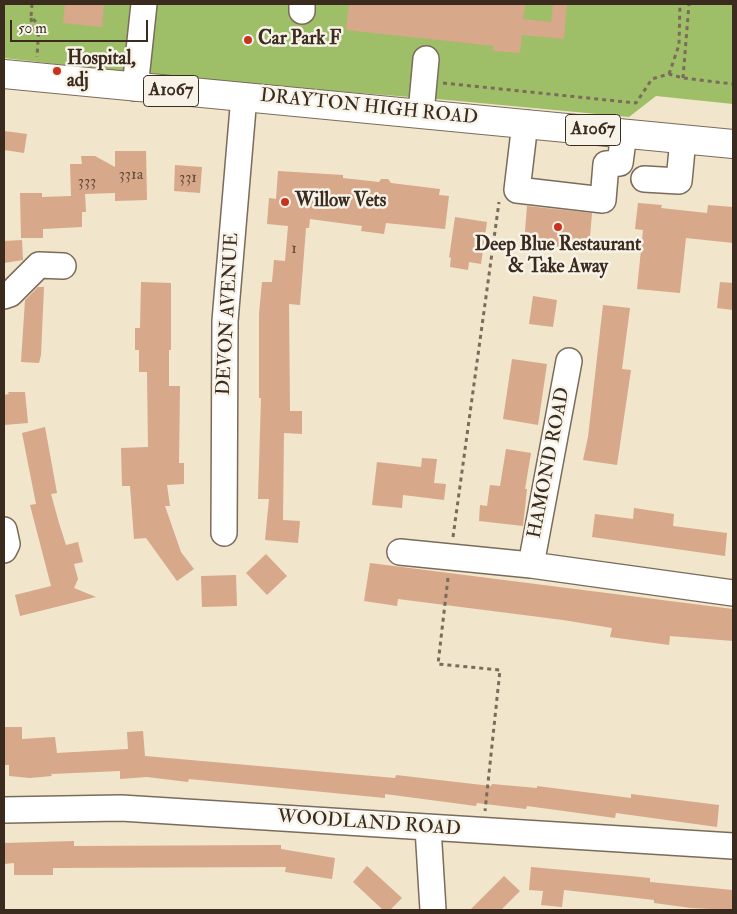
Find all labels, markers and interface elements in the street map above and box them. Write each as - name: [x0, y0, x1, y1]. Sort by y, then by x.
- scale bar: [12, 10, 150, 42]
- text: 50 m: [18, 19, 47, 38]
- place label: Car Park F: [258, 29, 341, 51]
- marker: Car Park F: [242, 34, 254, 46]
- place label: Hospital, adj: [67, 49, 136, 93]
- marker: Hospital, adj: [51, 65, 63, 77]
- road number: A1067: [144, 76, 198, 106]
- street label: DRAYTON HIGH ROAD: [259, 85, 479, 131]
- road number: A1067: [566, 114, 620, 146]
- house number: 331a: [119, 166, 143, 186]
- house number: 331: [179, 169, 197, 189]
- house number: 333: [78, 173, 96, 193]
- place label: Willow Vets: [295, 191, 386, 213]
- marker: Willow Vets: [279, 196, 291, 208]
- marker: Deep Blue Restaurant & Take Away: [552, 221, 564, 233]
- street label: DEVON AVENUE: [213, 232, 245, 396]
- place label: Deep Blue Restaurant & Take Away: [475, 235, 641, 279]
- house number: 1: [291, 240, 297, 260]
- street label: HAMOND ROAD: [524, 386, 576, 540]
- street label: WOODLAND ROAD: [277, 806, 461, 842]

